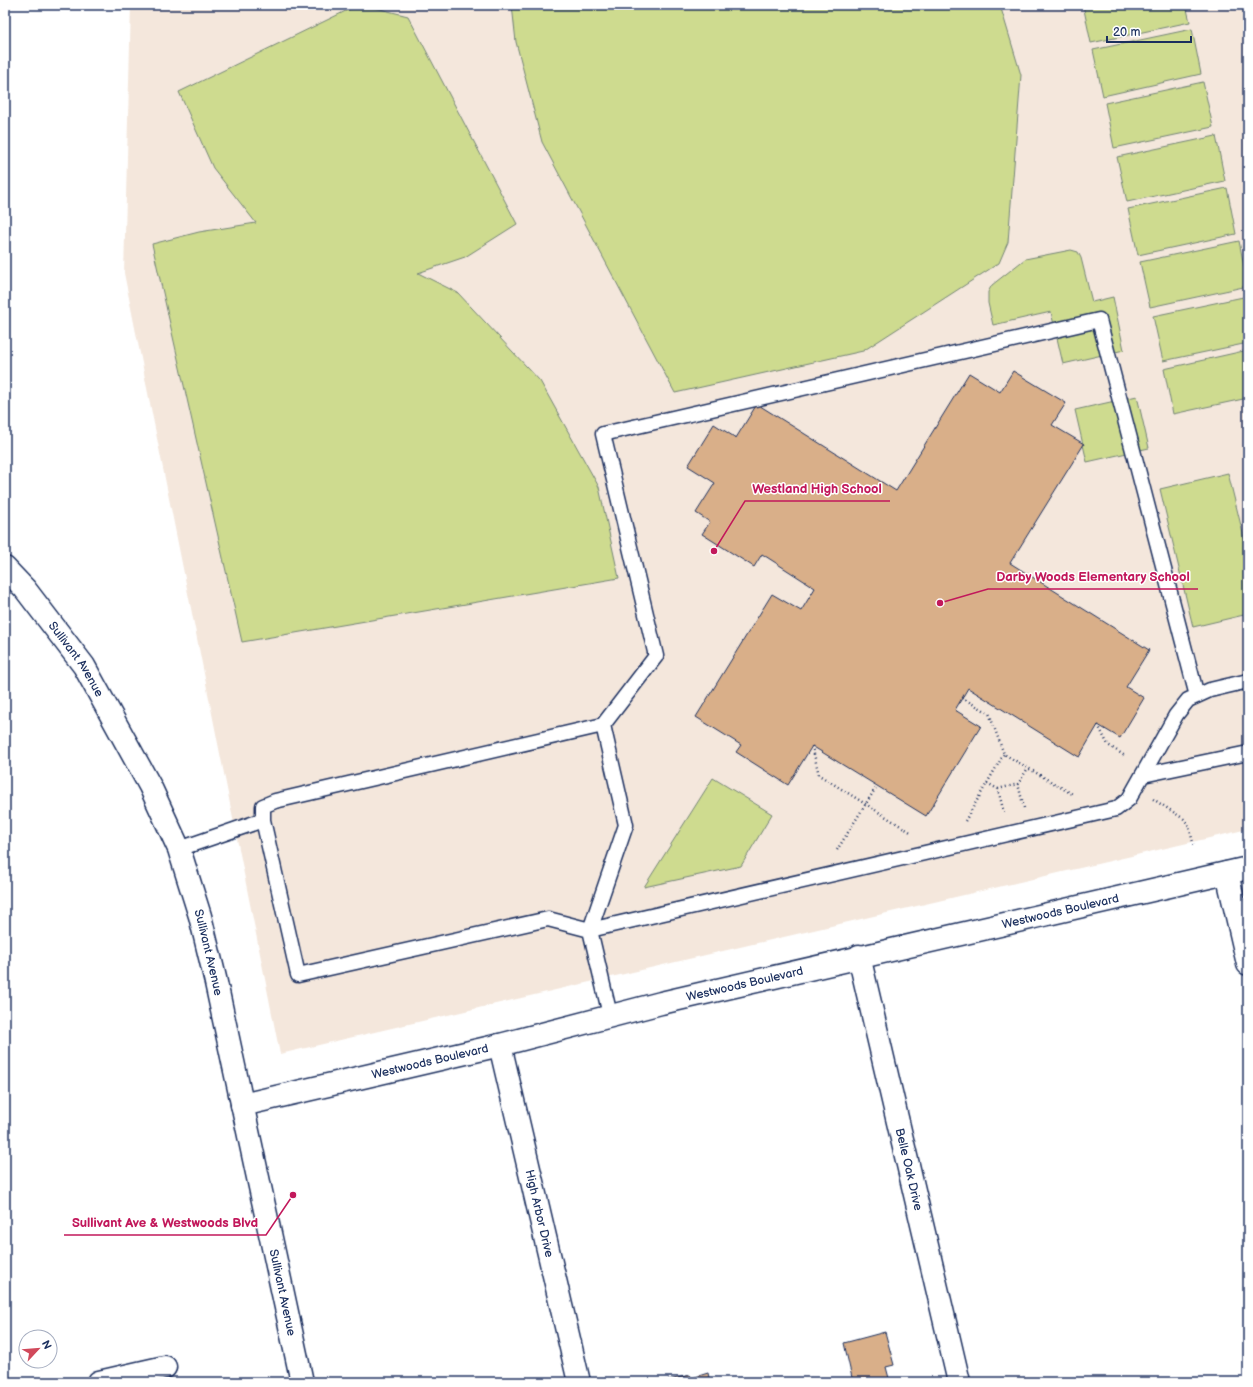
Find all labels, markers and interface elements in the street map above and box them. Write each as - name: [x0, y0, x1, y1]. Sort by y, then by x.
- scale bar: [1107, 18, 1191, 44]
- text: 20 m: [1113, 25, 1140, 40]
- callout: Westland High School: [745, 476, 890, 501]
- text: Westland High School: [752, 481, 882, 497]
- callout: Darby Woods Elementary School: [988, 564, 1198, 589]
- text: Darby Woods Elementary School: [996, 569, 1190, 585]
- street label: Sullivant Avenue: [45, 619, 107, 700]
- street label: Westwoods Boulevard: [1001, 891, 1120, 932]
- street label: Sullivant Avenue: [190, 908, 226, 997]
- street label: Westwoods Boulevard: [685, 964, 805, 1005]
- street label: Westwoods Boulevard: [370, 1041, 490, 1083]
- street label: Belle Oak Drive: [892, 1127, 925, 1212]
- street label: High Arbor Drive: [521, 1168, 557, 1259]
- callout: Sullivant Ave & Westwoods Blvd: [64, 1210, 266, 1235]
- text: Sullivant Ave & Westwoods Blvd: [72, 1215, 258, 1231]
- street label: Sullivant Avenue: [266, 1248, 299, 1337]
- north arrow: [18, 1329, 58, 1369]
- text: N: [39, 1338, 54, 1351]

